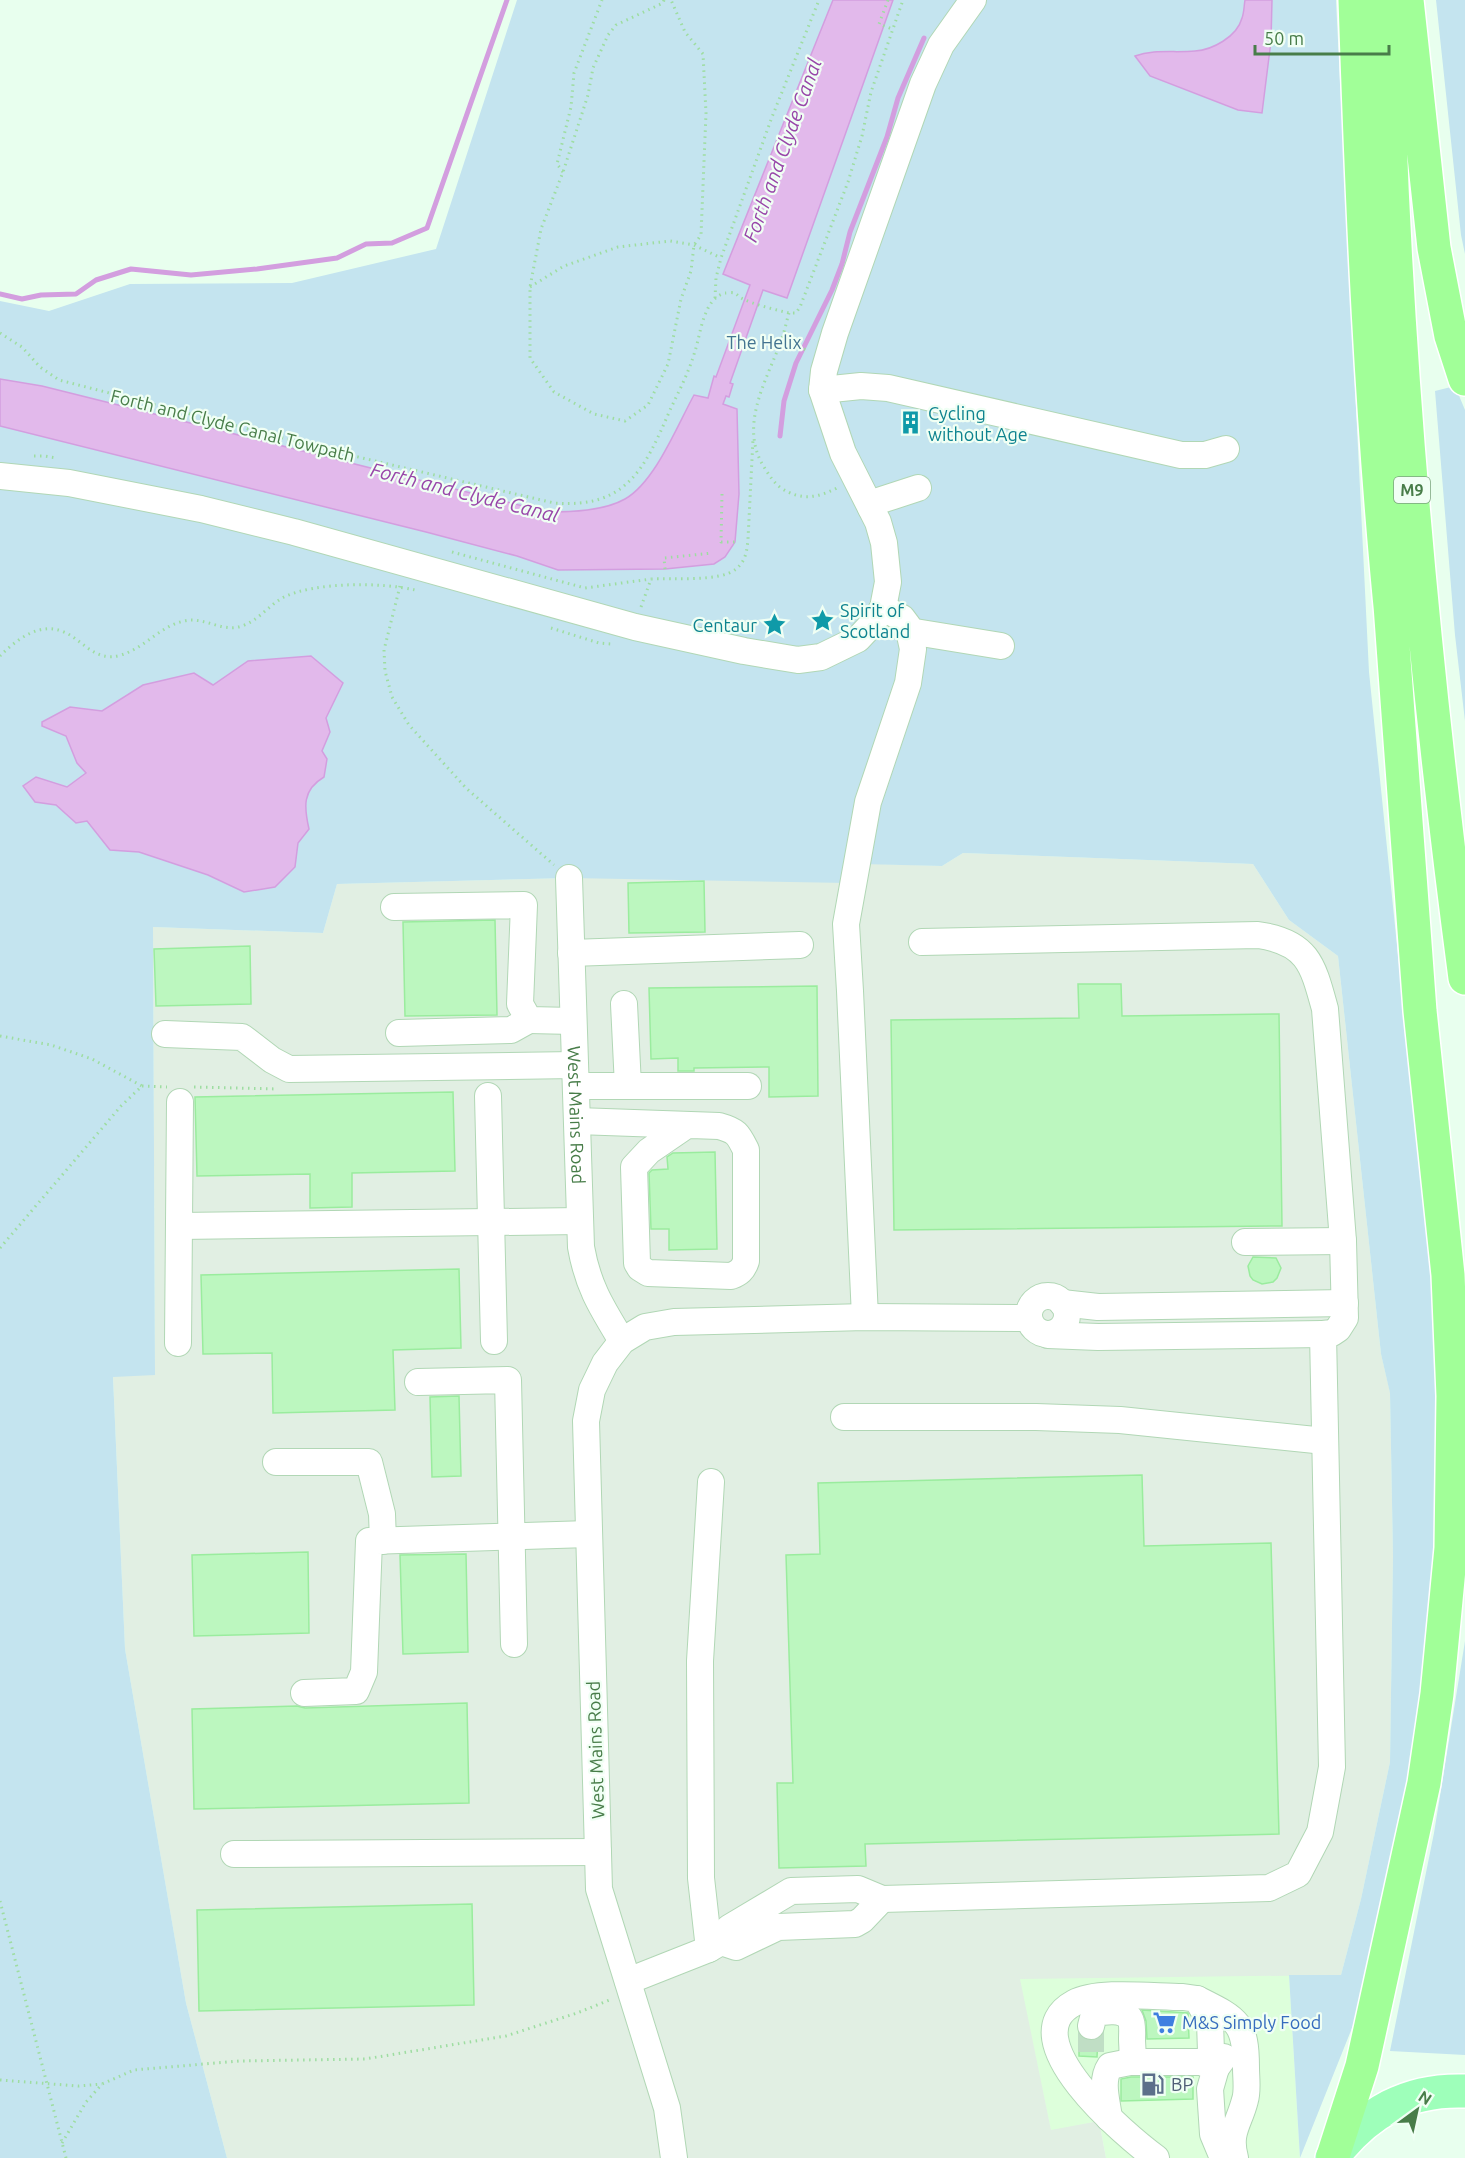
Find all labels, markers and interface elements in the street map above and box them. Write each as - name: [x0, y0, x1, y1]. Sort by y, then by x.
- scale bar: [1255, 18, 1388, 56]
- text: 50 m: [1264, 28, 1304, 48]
- water label: Forth and Clyde Canal: [738, 55, 826, 245]
- park label: The Helix: [726, 332, 802, 352]
- street label: Forth and Clyde Canal Towpath: [109, 385, 357, 465]
- place label: Cycling without Age: [928, 403, 1028, 444]
- building icon: Cycling without Age: [897, 410, 923, 436]
- water label: Forth and Clyde Canal: [368, 457, 562, 527]
- road number: M9: [1394, 477, 1430, 503]
- place label: Spirit of Scotland: [840, 600, 910, 641]
- place icon: Spirit of Scotland: [809, 607, 835, 633]
- place icon: Centaur: [762, 612, 788, 638]
- place label: Centaur: [692, 615, 757, 635]
- street label: West Mains Road: [564, 1045, 589, 1184]
- street label: West Mains Road: [583, 1681, 607, 1819]
- supermarket icon: M&S Simply Food: [1151, 2009, 1177, 2035]
- place label: M&S Simply Food: [1182, 2012, 1321, 2032]
- fuel station icon: BP: [1140, 2071, 1166, 2097]
- place label: BP: [1171, 2074, 1193, 2094]
- north arrow: [1387, 2080, 1447, 2140]
- text: N: [1415, 2087, 1435, 2108]

